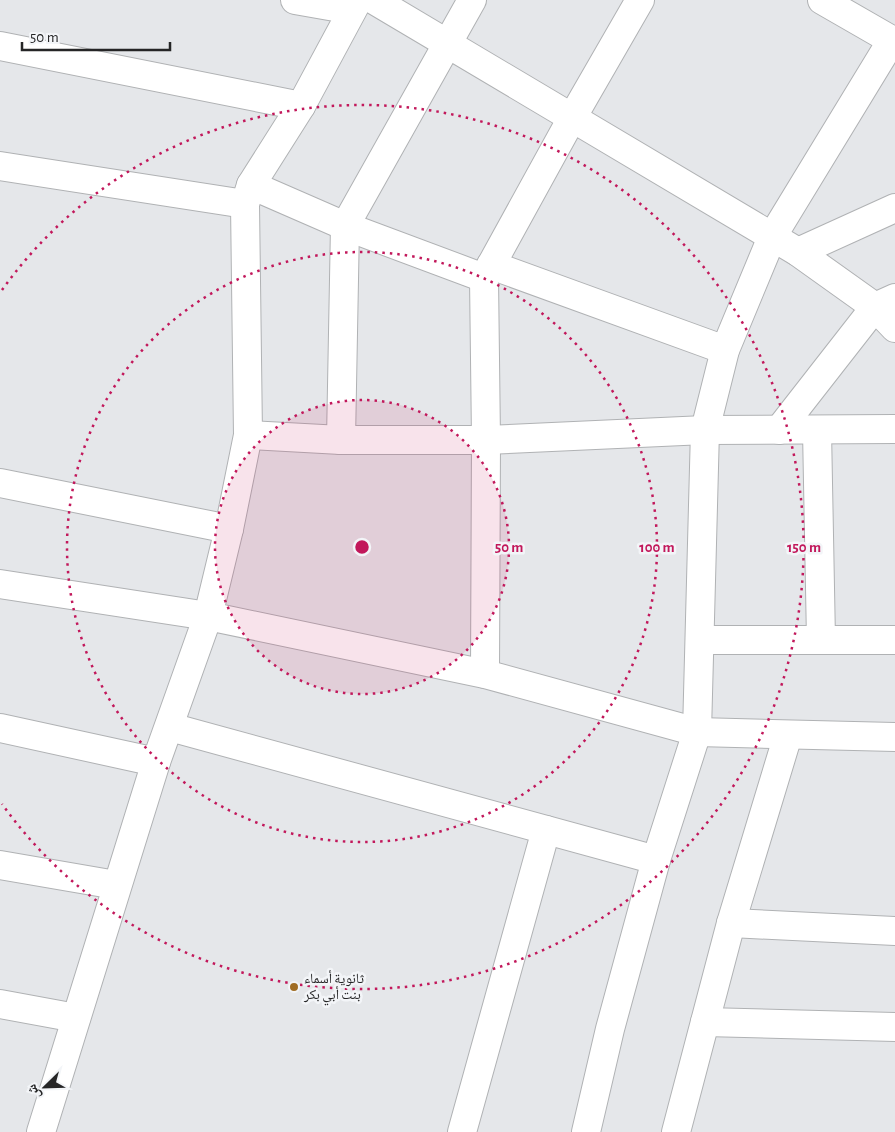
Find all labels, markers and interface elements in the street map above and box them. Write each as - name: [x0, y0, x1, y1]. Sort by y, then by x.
- scale bar: [22, 20, 170, 52]
- text: 50 m: [30, 30, 59, 45]
- centre of rings: [353, 538, 371, 556]
- text: 50 m: [495, 540, 523, 555]
- text: 100 m: [639, 540, 675, 555]
- text: 150 m: [787, 540, 821, 555]
- place label: ثانوية أسماء بنت أبي بكر: [303, 970, 364, 1006]
- marker: ثانوية أسماء بنت أبي بكر: [288, 981, 300, 993]
- north arrow: [20, 1062, 70, 1112]
- text: ش: [25, 1082, 44, 1101]

